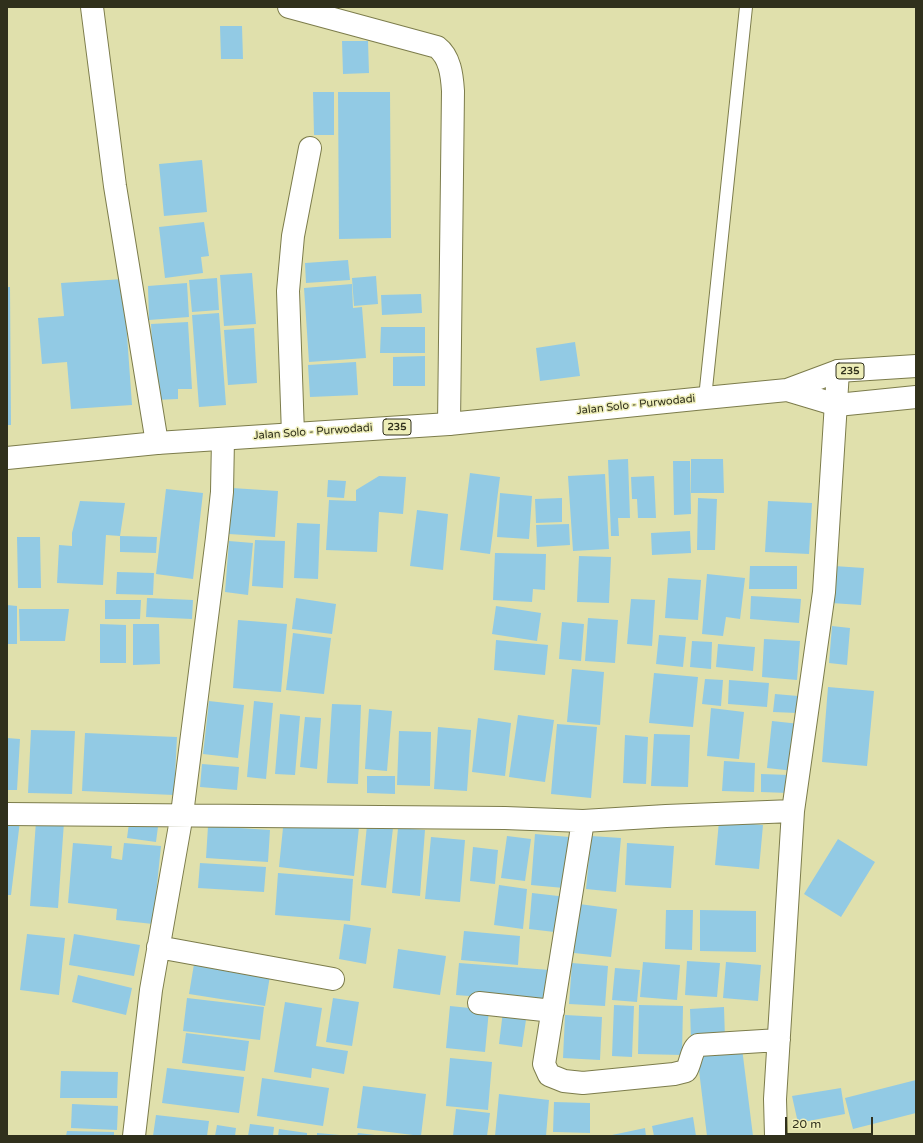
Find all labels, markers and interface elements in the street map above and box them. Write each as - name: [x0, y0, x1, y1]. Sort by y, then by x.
- road number: 235: [836, 363, 864, 379]
- street label: Jalan Solo - Purwodadi: [576, 392, 696, 418]
- road number: 235: [383, 419, 411, 435]
- street label: Jalan Solo - Purwodadi: [253, 421, 373, 443]
- scale bar: [787, 1109, 875, 1135]
- text: 20 m: [792, 1117, 821, 1131]

